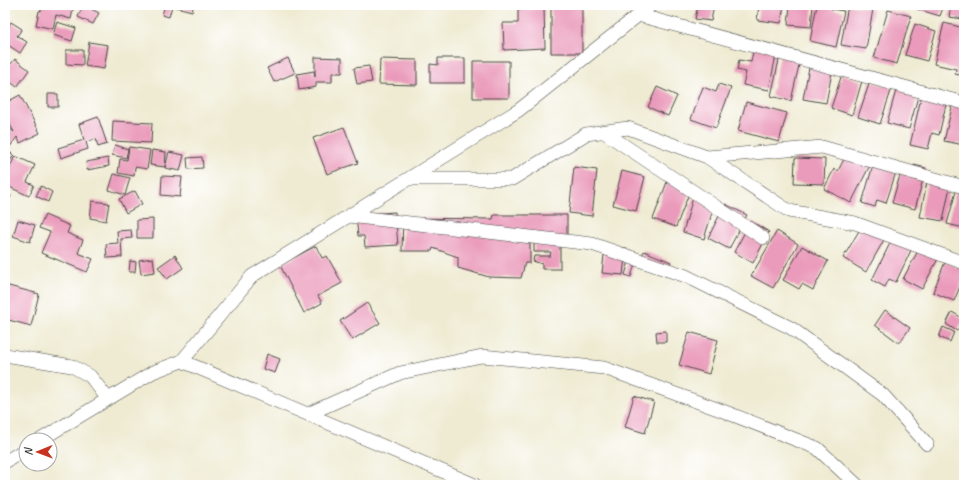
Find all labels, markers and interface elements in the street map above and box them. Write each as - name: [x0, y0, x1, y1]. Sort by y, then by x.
- north arrow: [18, 432, 58, 472]
- text: N: [21, 446, 35, 456]

